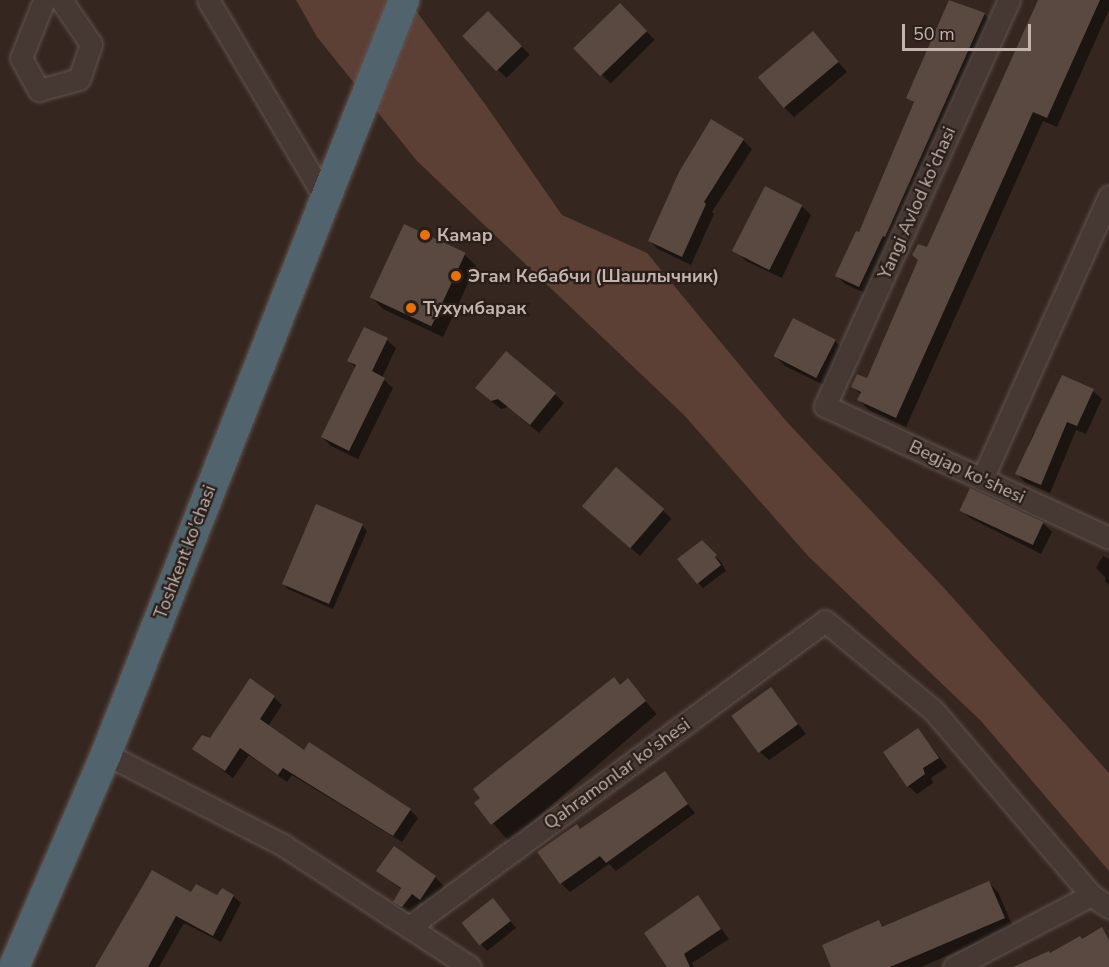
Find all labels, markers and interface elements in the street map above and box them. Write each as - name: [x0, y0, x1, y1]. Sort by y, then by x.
- scale bar: [905, 12, 1034, 50]
- text: 50 m: [913, 22, 955, 46]
- street label: Yangi Avlod ko'chasi: [874, 123, 960, 283]
- place label: Камар: [437, 224, 493, 246]
- marker: Камар: [418, 228, 432, 242]
- place label: Эгам Кебабчи (Шашлычник): [468, 265, 719, 287]
- marker: Эгам Кебабчи (Шашлычник): [449, 269, 463, 283]
- place label: Тухумбарак: [423, 297, 526, 319]
- marker: Тухумбарак: [404, 301, 418, 315]
- street label: Begjap ko'shesi: [906, 436, 1028, 508]
- street label: Toshkent ko'chasi: [150, 482, 220, 622]
- street label: Qahramonlar ko'shesi: [540, 714, 694, 834]

